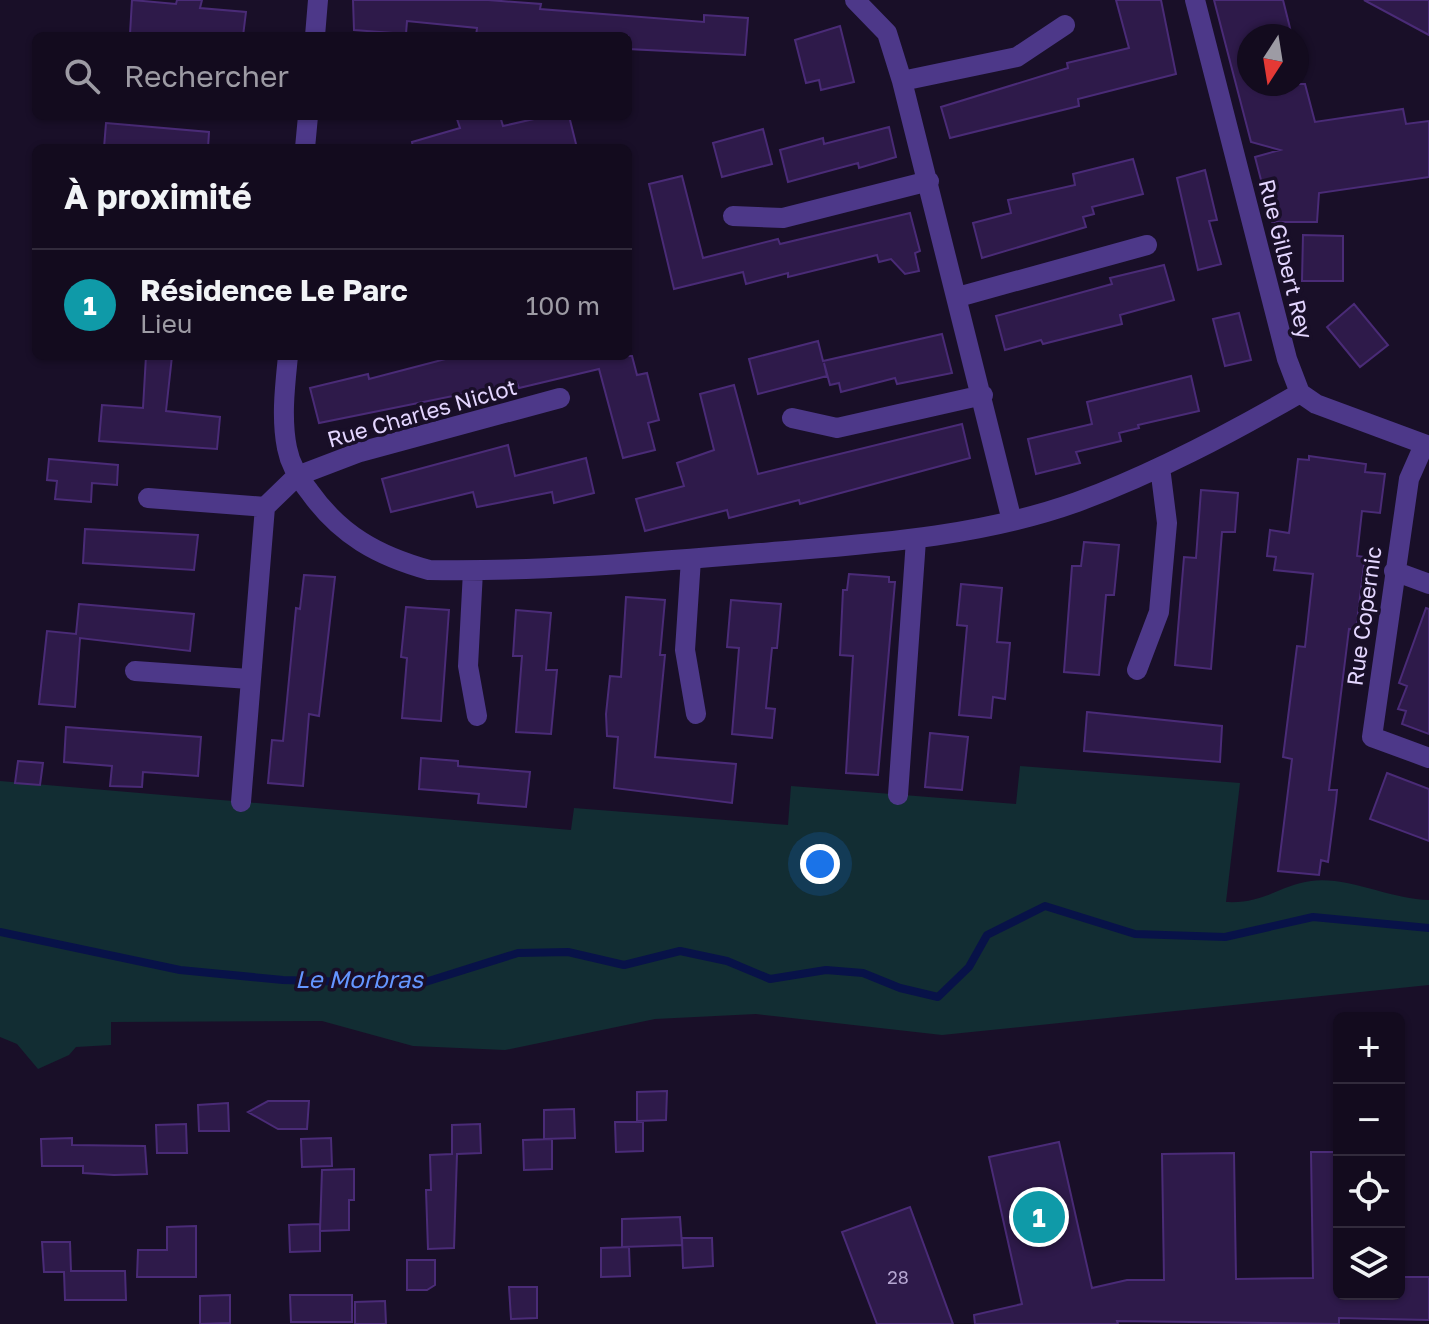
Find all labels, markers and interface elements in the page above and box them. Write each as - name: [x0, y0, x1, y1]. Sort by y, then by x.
- north arrow: [1237, 24, 1309, 96]
- search box: [32, 32, 632, 120]
- icon: search: [60, 54, 104, 98]
- text: Rechercher: [124, 58, 289, 94]
- text: À proximité: [64, 176, 252, 216]
- street label: Rue Gilbert Rey: [1254, 176, 1319, 341]
- text: Résidence Le Parc: [140, 272, 408, 308]
- text: 1: [83, 290, 97, 321]
- text: 100 m: [526, 290, 600, 321]
- text: Lieu: [140, 308, 193, 339]
- street label: Rue Charles Niclot: [324, 373, 520, 452]
- street label: Rue Copernic: [1340, 544, 1387, 687]
- your location: [800, 844, 840, 884]
- water label: Le Morbras: [295, 964, 424, 993]
- map controls: [1333, 1012, 1405, 1300]
- button: +: [1333, 1012, 1405, 1084]
- button: −: [1333, 1084, 1405, 1156]
- button: locate: [1333, 1156, 1405, 1228]
- pin: 1: [1013, 1187, 1065, 1247]
- button: layers: [1333, 1228, 1405, 1300]
- house number: 28: [887, 1266, 909, 1288]

